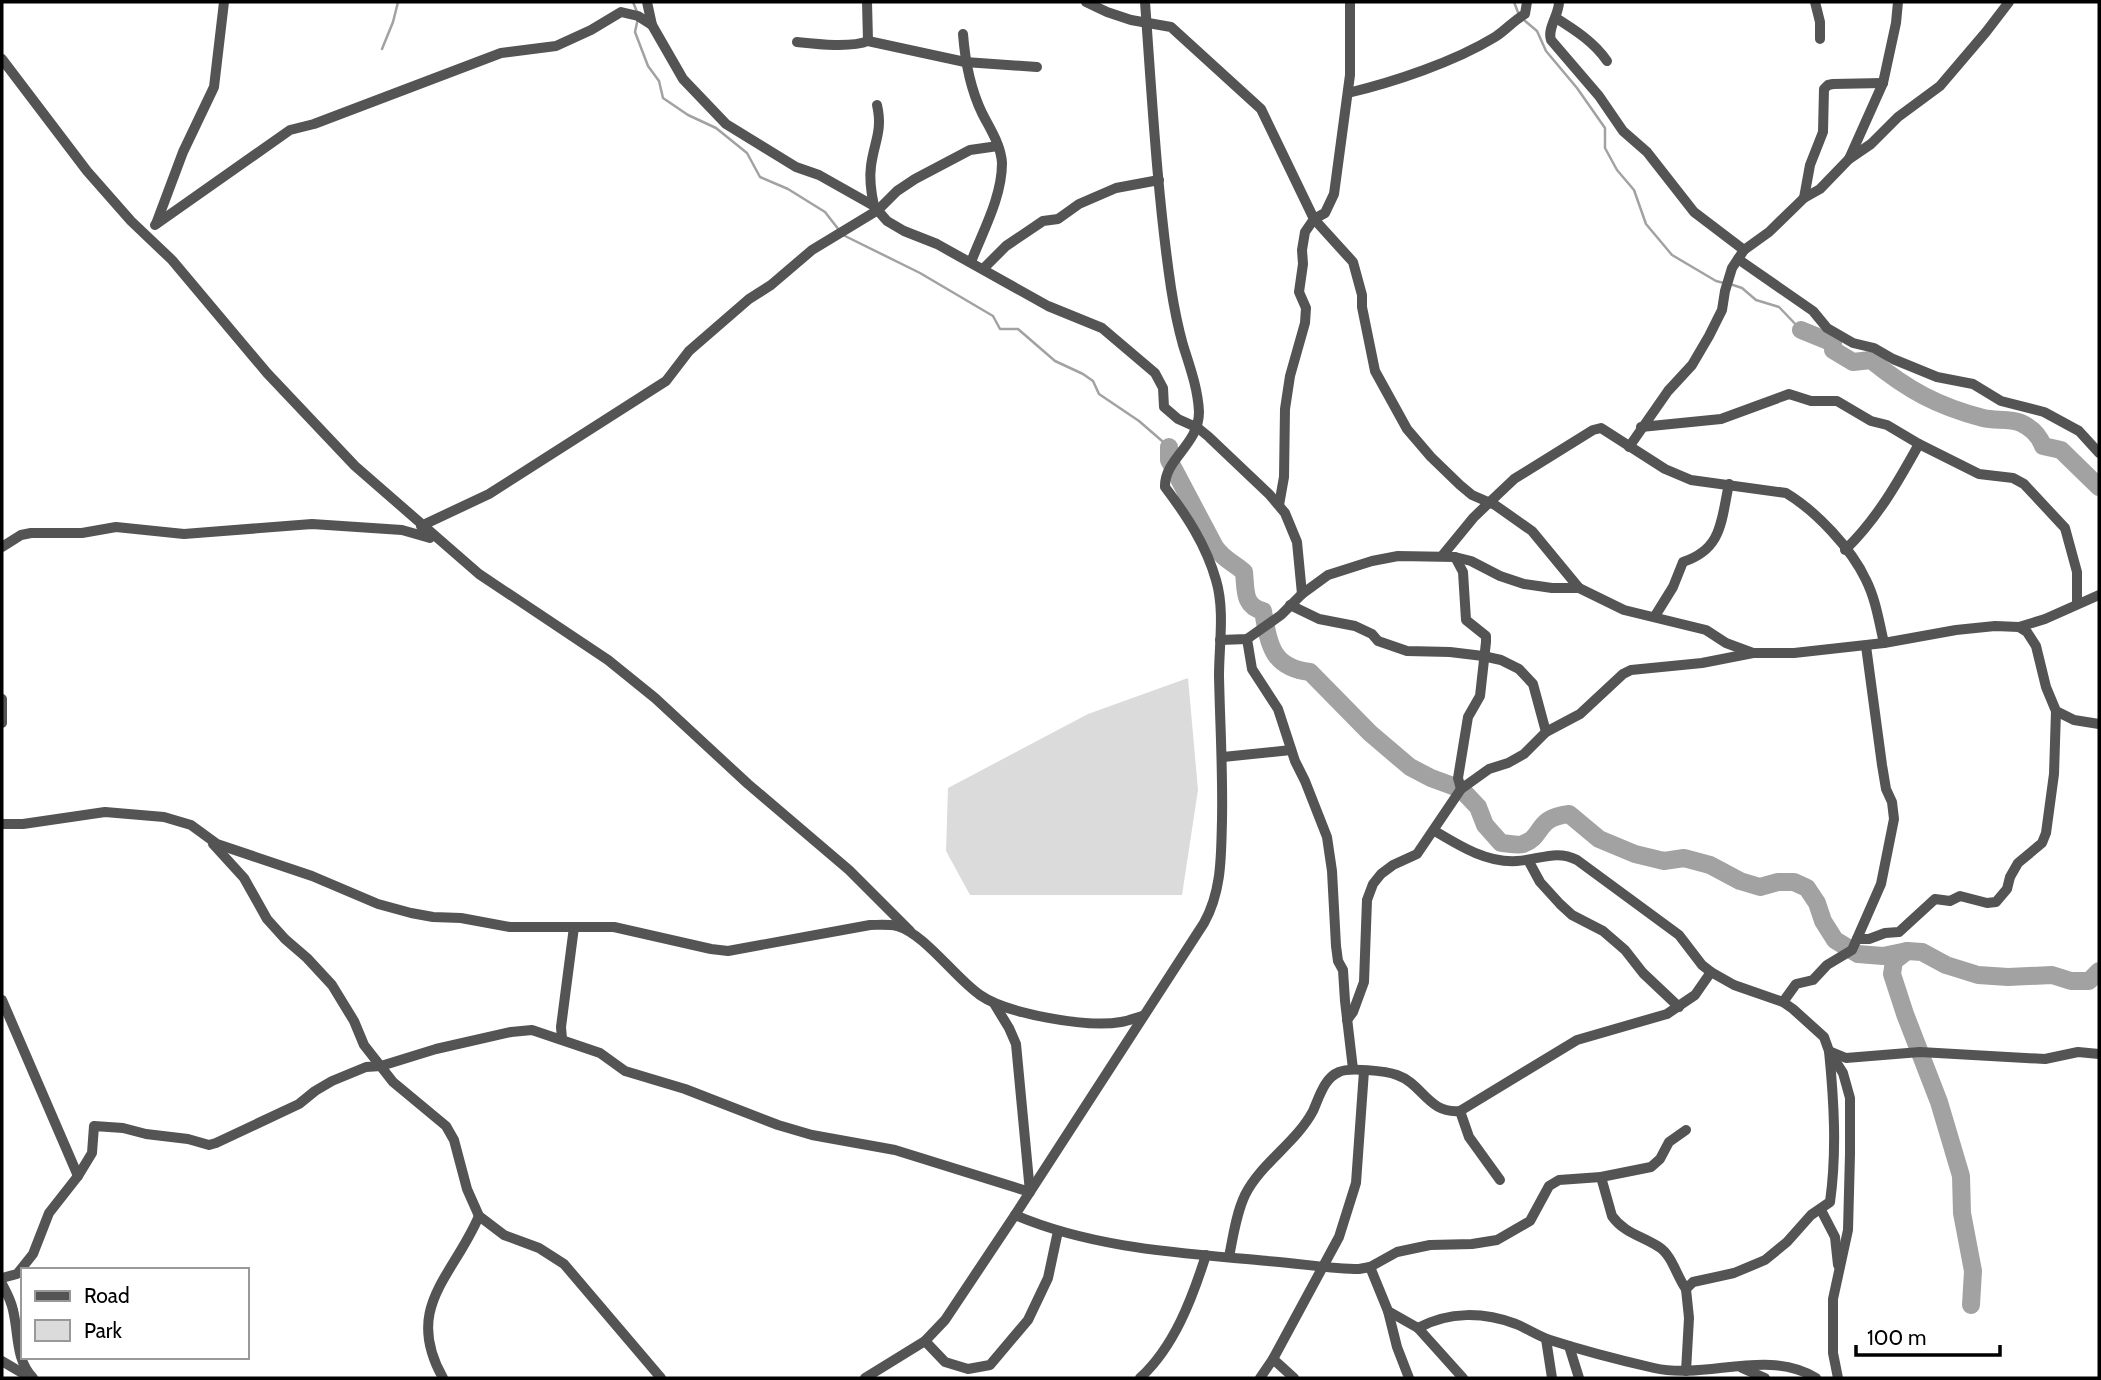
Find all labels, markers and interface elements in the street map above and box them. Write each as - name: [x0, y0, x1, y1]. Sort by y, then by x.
- legend: [21, 1268, 248, 1359]
- text: Road: [84, 1283, 130, 1308]
- scale bar: [1856, 1314, 2000, 1358]
- text: Park: [84, 1318, 122, 1343]
- text: 100 m: [1867, 1325, 1926, 1350]

